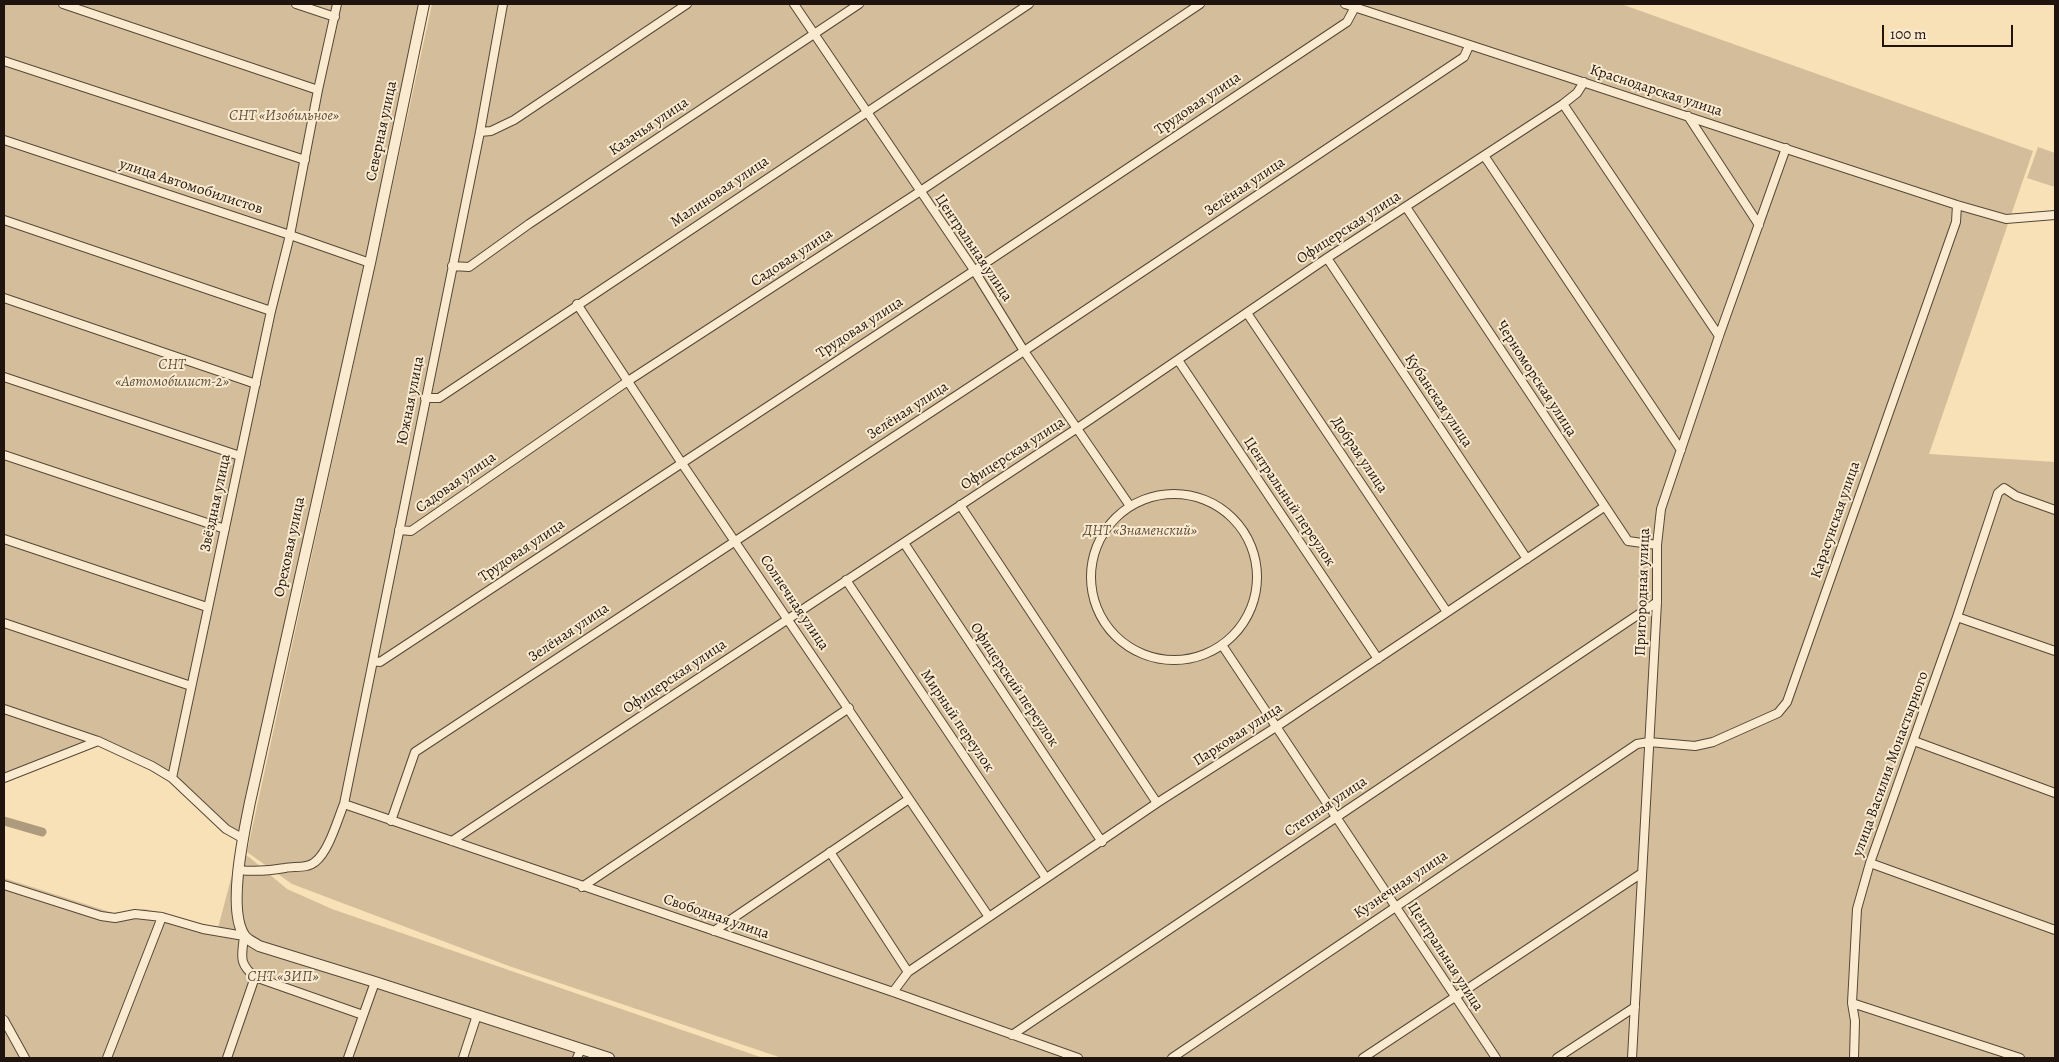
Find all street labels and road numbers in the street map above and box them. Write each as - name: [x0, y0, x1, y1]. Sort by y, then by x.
- street label: Краснодарская улица: [1587, 61, 1725, 121]
- street label: Трудовая улица: [1152, 69, 1244, 139]
- street label: Северная улица: [363, 79, 401, 183]
- street label: Казачья улица: [606, 94, 692, 160]
- street label: Малиновая улица: [667, 153, 773, 231]
- street label: Зелёная улица: [1201, 154, 1289, 220]
- street label: улица Автомобилистов: [117, 155, 265, 219]
- street label: Офицерская улица: [1293, 188, 1405, 268]
- street label: Центральная улица: [930, 191, 1016, 305]
- street label: Садовая улица: [748, 225, 836, 291]
- street label: Трудовая улица: [813, 293, 907, 363]
- street label: Черноморская улица: [1492, 318, 1580, 440]
- street label: Кубанская улица: [1400, 351, 1476, 451]
- street label: Южная улица: [394, 355, 428, 447]
- street label: Зелёная улица: [864, 378, 952, 444]
- street label: Добрая улица: [1327, 413, 1391, 497]
- street label: Офицерская улица: [957, 414, 1069, 494]
- street label: Центральный переулок: [1239, 434, 1339, 570]
- street label: Садовая улица: [412, 449, 500, 517]
- street label: Звёздная улица: [197, 452, 235, 554]
- street label: Карасунская улица: [1808, 459, 1864, 581]
- street label: Ореховая улица: [271, 495, 309, 599]
- street label: Трудовая улица: [476, 516, 568, 586]
- street label: Пригородная улица: [1632, 528, 1654, 656]
- street label: Солнечная улица: [755, 552, 833, 654]
- street label: Зелёная улица: [525, 600, 613, 666]
- street label: Офицерский переулок: [966, 619, 1062, 751]
- street label: Офицерская улица: [620, 636, 730, 718]
- street label: Мирный переулок: [916, 666, 998, 776]
- street label: улица Василия Монастырного: [1849, 669, 1933, 859]
- street label: Парковая улица: [1190, 699, 1286, 771]
- street label: Степная улица: [1281, 773, 1371, 841]
- street label: Кузнечная улица: [1351, 847, 1451, 923]
- street label: Свободная улица: [661, 890, 771, 944]
- street label: Центральная улица: [1403, 899, 1487, 1015]

